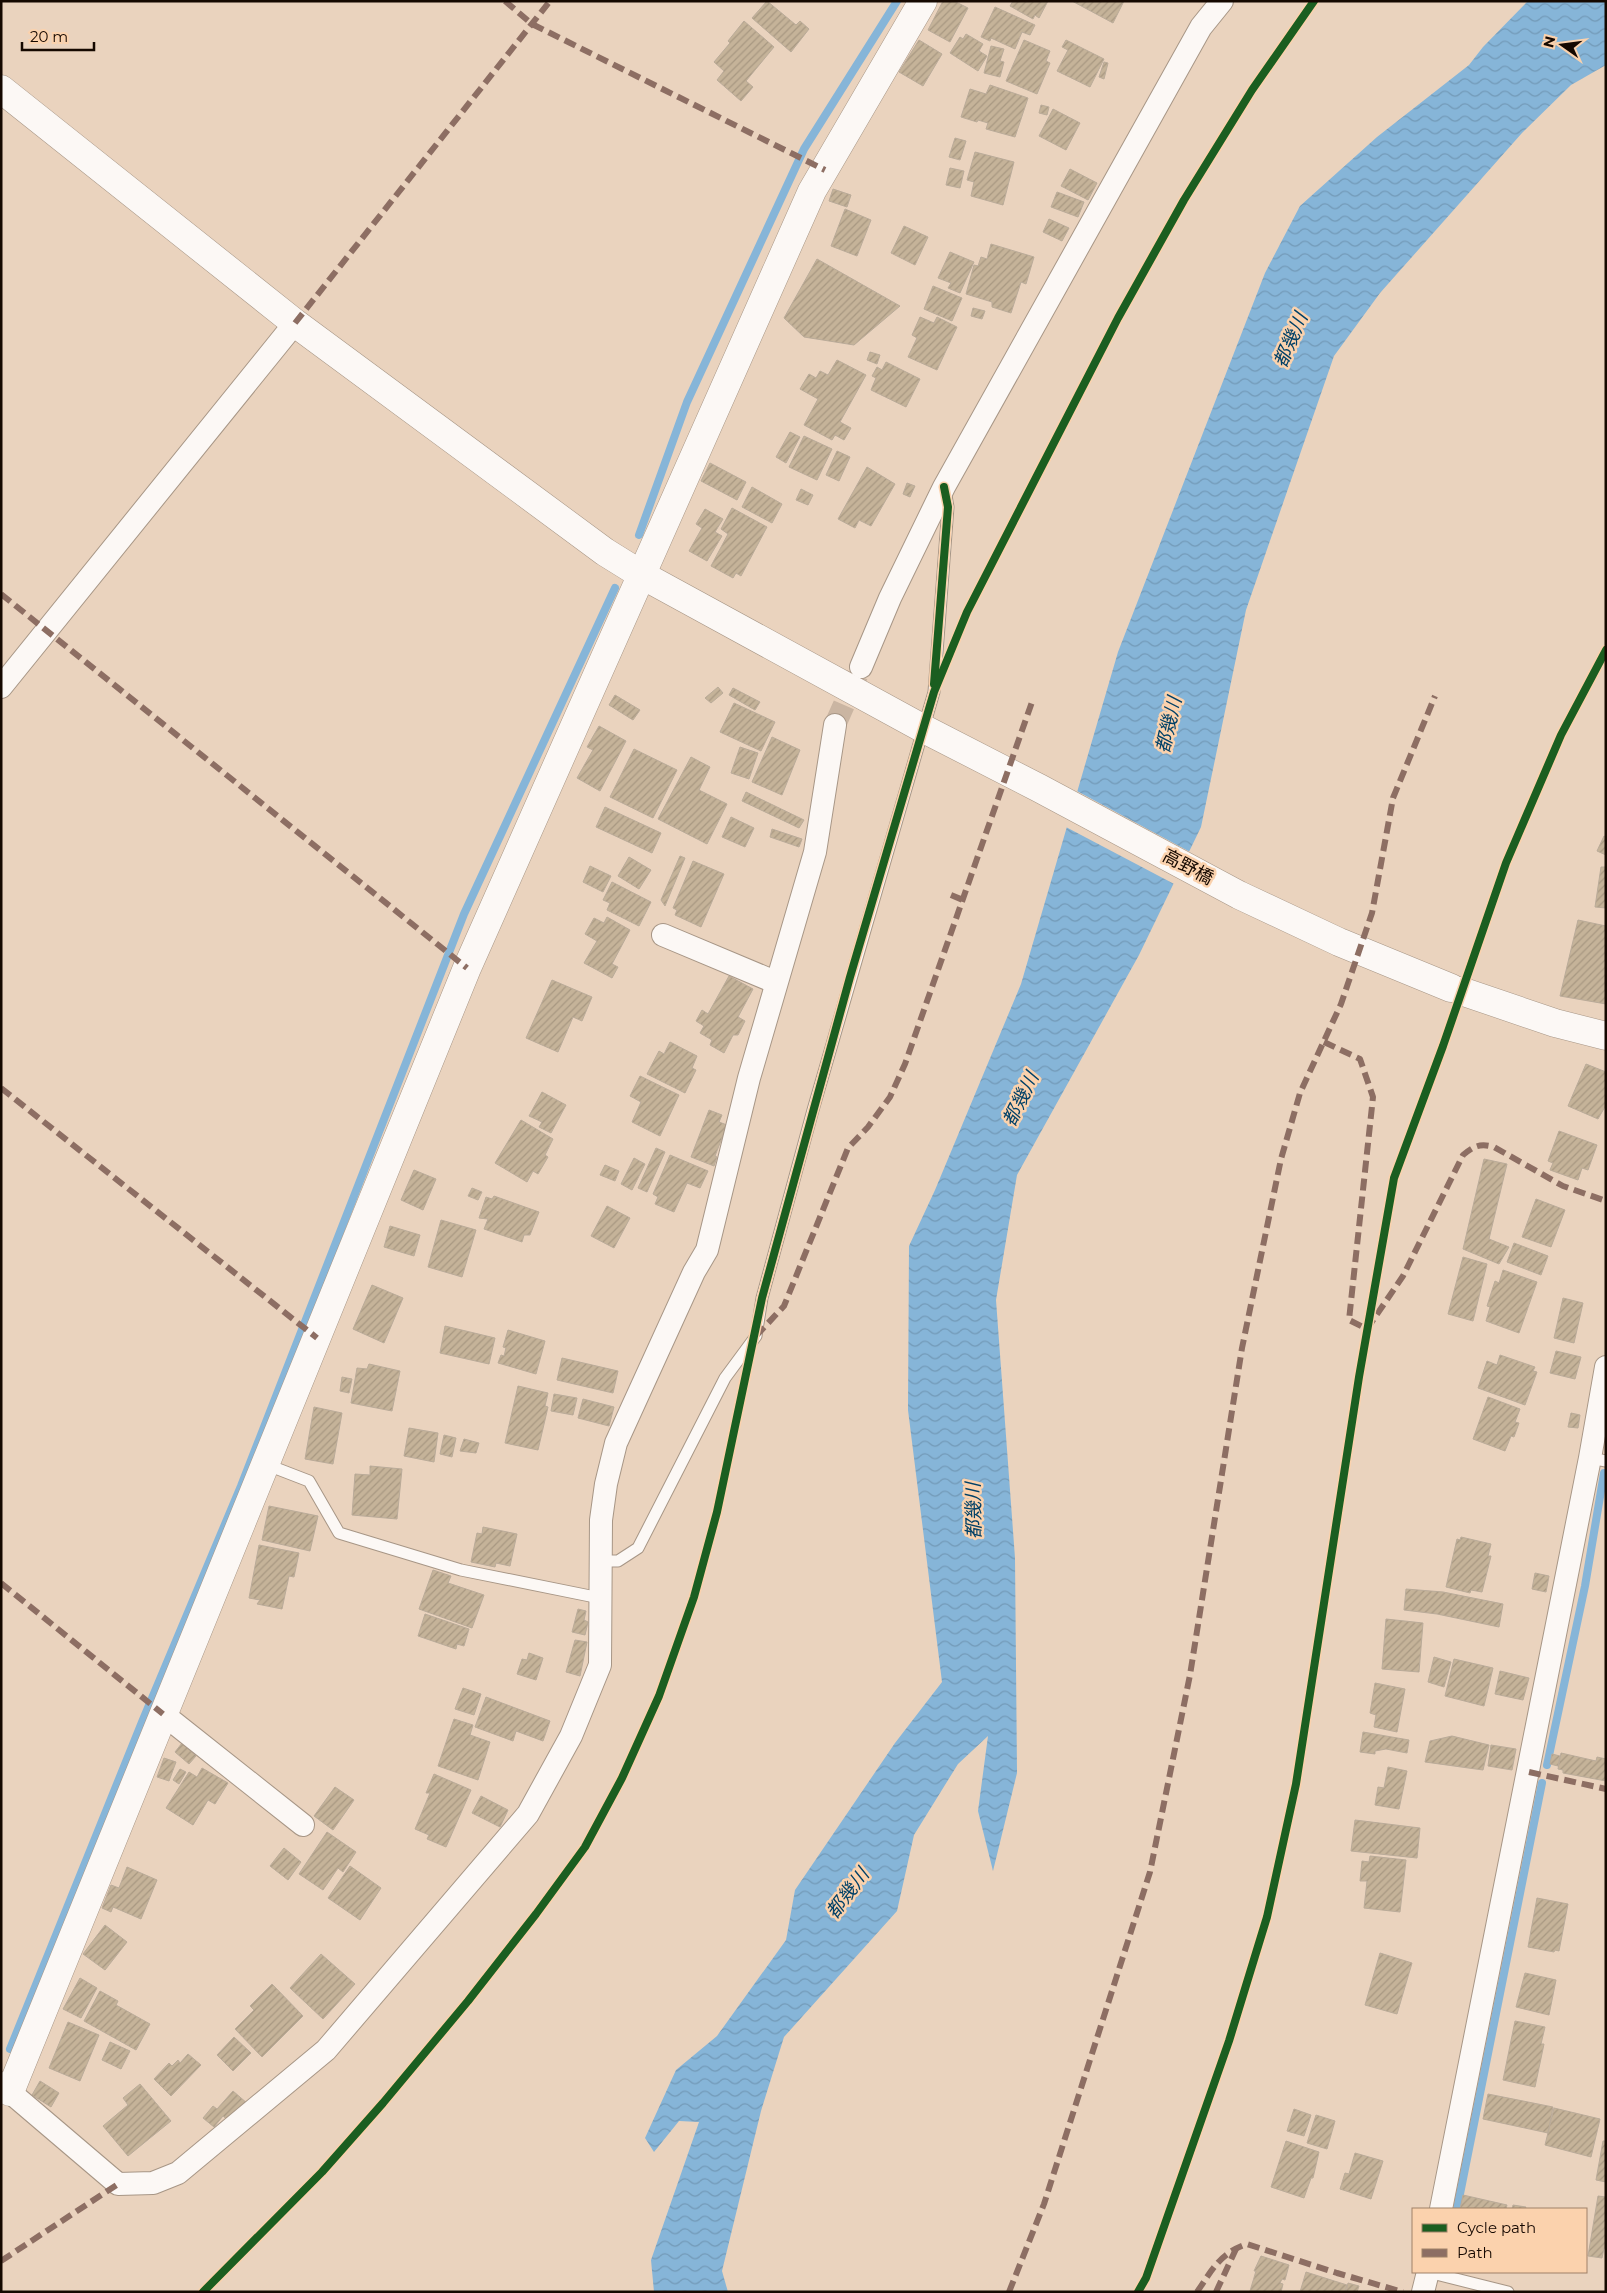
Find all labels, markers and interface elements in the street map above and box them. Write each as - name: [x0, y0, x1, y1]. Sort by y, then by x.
- scale bar: [22, 20, 95, 52]
- north arrow: [1537, 20, 1587, 70]
- text: 20 m: [30, 27, 68, 46]
- text: N: [1539, 34, 1559, 50]
- water label: 都幾川: [1269, 308, 1313, 371]
- water label: 都幾川: [1151, 693, 1187, 755]
- street label: 高野橋: [1159, 845, 1217, 889]
- water label: 都幾川: [998, 1067, 1044, 1130]
- water label: 都幾川: [961, 1480, 985, 1540]
- water label: 都幾川: [821, 1862, 875, 1923]
- legend: [1412, 2208, 1587, 2273]
- text: Cycle path: [1457, 2218, 1536, 2237]
- text: Path: [1457, 2243, 1493, 2262]

